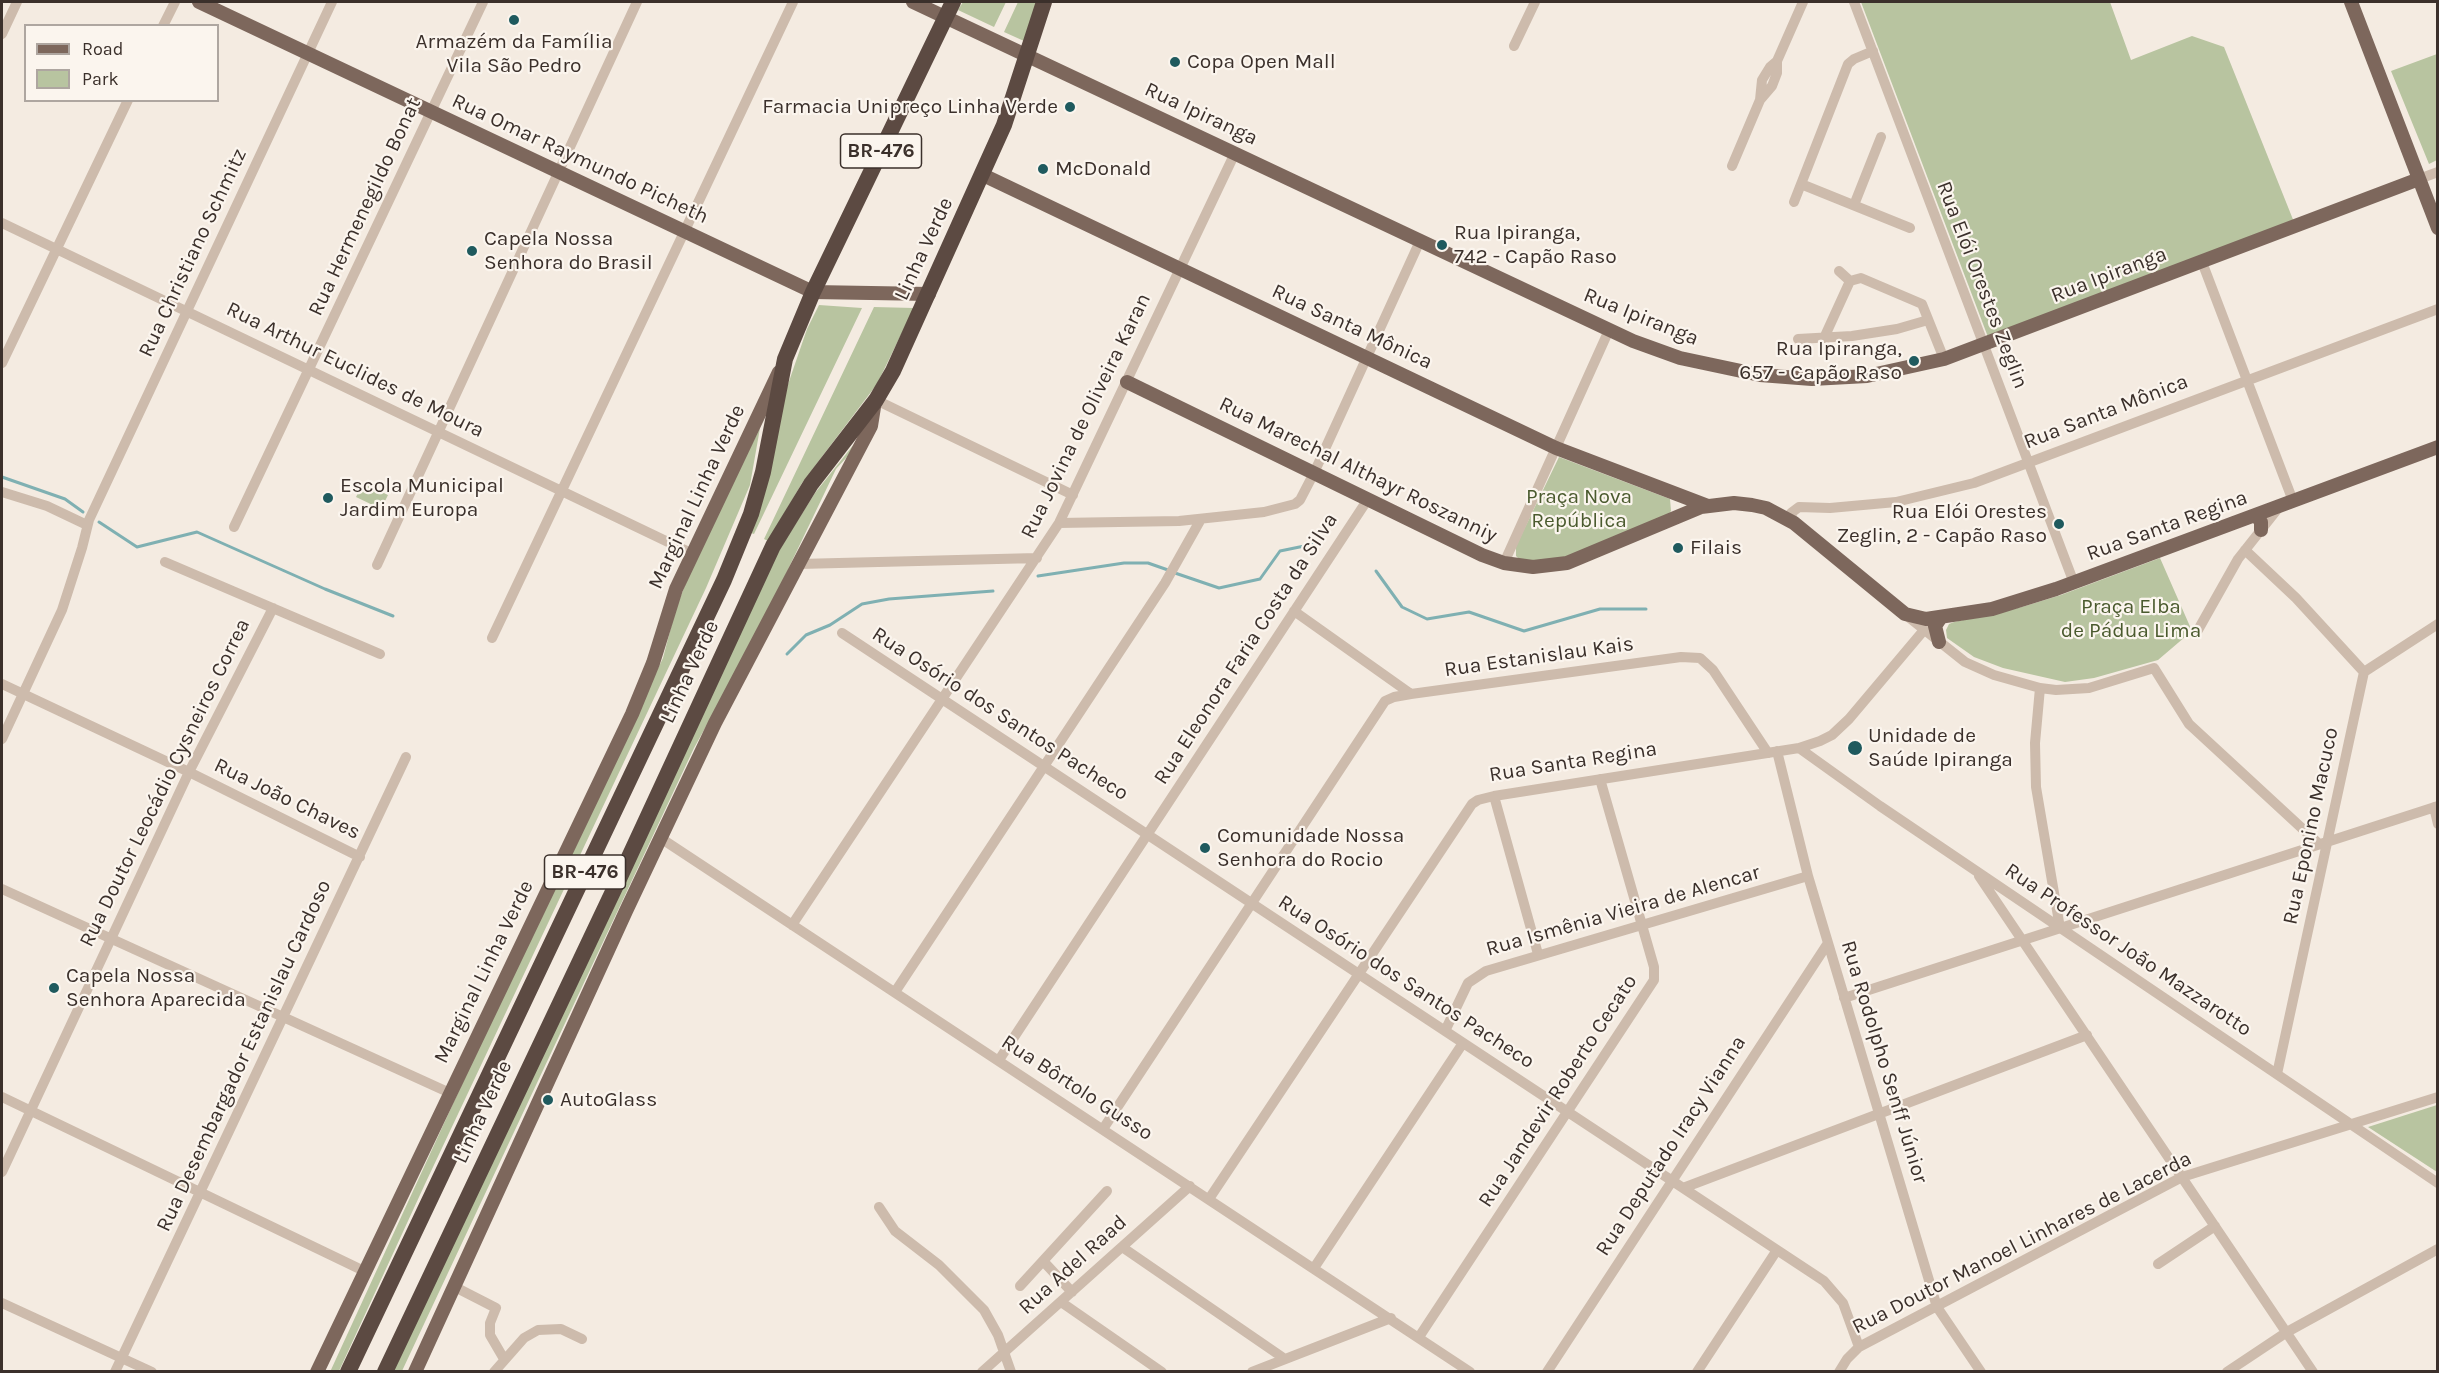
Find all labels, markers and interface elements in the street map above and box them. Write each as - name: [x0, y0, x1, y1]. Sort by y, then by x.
- marker: Armazém da Família Vila São Pedro: [507, 13, 521, 27]
- legend: [24, 24, 219, 102]
- place label: Armazém da Família Vila São Pedro: [416, 29, 612, 79]
- text: Road: [82, 38, 123, 60]
- place label: Copa Open Mall: [1187, 49, 1336, 75]
- marker: Copa Open Mall: [1168, 55, 1182, 69]
- text: Park: [82, 68, 119, 90]
- street label: Rua Ipiranga: [1140, 77, 1262, 151]
- street label: Rua Omar Raymundo Picheth: [448, 88, 712, 230]
- street label: Rua Hermenegildo Bonat: [303, 94, 427, 320]
- place label: Farmacia Unipreço Linha Verde: [762, 94, 1058, 120]
- marker: Farmacia Unipreço Linha Verde: [1063, 100, 1077, 114]
- road number: BR-476: [840, 134, 922, 168]
- street label: Rua Christiano Schmitz: [134, 145, 252, 361]
- place label: McDonald: [1055, 156, 1152, 182]
- marker: McDonald: [1036, 162, 1050, 176]
- street label: Rua Elói Orestes Zeglin: [1931, 178, 2033, 392]
- street label: Linha Verde: [889, 194, 959, 304]
- place label: Rua Ipiranga, 742 - Capão Raso: [1454, 220, 1617, 270]
- place label: Capela Nossa Senhora do Brasil: [484, 226, 653, 276]
- marker: Rua Ipiranga, 742 - Capão Raso: [1435, 238, 1449, 252]
- street label: Rua Ipiranga: [2048, 241, 2170, 309]
- marker: Capela Nossa Senhora do Brasil: [465, 244, 479, 258]
- street label: Rua Santa Mônica: [1268, 279, 1436, 375]
- street label: Rua Ipiranga: [1580, 283, 1702, 351]
- street label: Rua Jovina de Oliveira Karan: [1016, 289, 1156, 543]
- street label: Rua Arthur Euclides de Moura: [222, 296, 488, 444]
- place label: Rua Ipiranga, 657 - Capão Raso: [1739, 336, 1902, 386]
- marker: Rua Ipiranga, 657 - Capão Raso: [1907, 354, 1921, 368]
- street label: Rua Santa Mônica: [2020, 369, 2192, 455]
- street label: Rua Marechal Althayr Roszanniy: [1215, 391, 1501, 549]
- street label: Marginal Linha Verde: [643, 401, 751, 593]
- place label: Escola Municipal Jardim Europa: [340, 473, 504, 523]
- park label: Praça Nova República: [1526, 484, 1632, 534]
- street label: Rua Santa Regina: [2083, 485, 2251, 567]
- marker: Escola Municipal Jardim Europa: [321, 491, 335, 505]
- place label: Rua Elói Orestes Zeglin, 2 - Capão Raso: [1837, 499, 2047, 549]
- street label: Rua Eleonora Faria Costa da Silva: [1149, 509, 1343, 789]
- marker: Rua Elói Orestes Zeglin, 2 - Capão Raso: [2052, 517, 2066, 531]
- place label: Filais: [1690, 535, 1742, 561]
- marker: Filais: [1671, 541, 1685, 555]
- park label: Praça Elba de Pádua Lima: [2061, 594, 2201, 644]
- street label: Rua Doutor Leocádio Cysneiros Correa: [74, 615, 256, 951]
- street label: Linha Verde: [655, 617, 725, 727]
- street label: Rua Osório dos Santos Pacheco: [867, 622, 1133, 806]
- street label: Rua Estanislau Kais: [1443, 631, 1635, 683]
- place label: Unidade de Saúde Ipiranga: [1868, 723, 2013, 773]
- street label: Rua Eponino Macuco: [2278, 725, 2344, 927]
- street label: Rua Santa Regina: [1487, 736, 1659, 788]
- marker: Unidade de Saúde Ipiranga: [1846, 739, 1864, 757]
- street label: Rua João Chaves: [210, 753, 364, 845]
- place label: Comunidade Nossa Senhora do Rocio: [1217, 823, 1404, 873]
- marker: Comunidade Nossa Senhora do Rocio: [1198, 841, 1212, 855]
- road number: BR-476: [544, 855, 626, 889]
- street label: Rua Professor João Mazzarotto: [2000, 858, 2256, 1042]
- street label: Rua Ismênia Vieira de Alencar: [1483, 860, 1763, 962]
- street label: Rua Desembargador Estanislau Cardoso: [151, 876, 337, 1236]
- street label: Marginal Linha Verde: [429, 876, 539, 1068]
- street label: Rua Osório dos Santos Pacheco: [1273, 890, 1539, 1074]
- street label: Rua Rodolpho Senff Júnior: [1835, 938, 1933, 1186]
- place label: Capela Nossa Senhora Aparecida: [66, 963, 246, 1013]
- street label: Rua Jandevir Roberto Cecato: [1473, 970, 1643, 1212]
- marker: Capela Nossa Senhora Aparecida: [47, 981, 61, 995]
- street label: Rua Bôrtolo Gusso: [996, 1030, 1158, 1146]
- street label: Rua Deputado Iracy Vianna: [1590, 1031, 1752, 1261]
- street label: Linha Verde: [448, 1057, 518, 1167]
- place label: AutoGlass: [560, 1087, 657, 1113]
- marker: AutoGlass: [541, 1093, 555, 1107]
- street label: Rua Doutor Manoel Linhares de Lacerda: [1848, 1146, 2196, 1340]
- street label: Rua Adel Raad: [1014, 1210, 1132, 1320]

